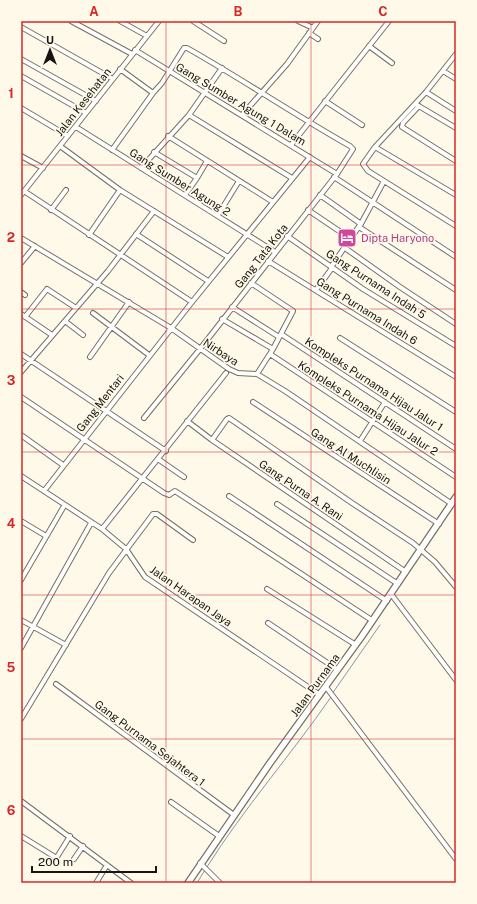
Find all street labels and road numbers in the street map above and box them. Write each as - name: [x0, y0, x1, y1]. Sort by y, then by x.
- street label: Gang Sumber Agung 1 Dalam: [174, 60, 308, 148]
- street label: Jalan Kesehatan: [53, 66, 113, 138]
- street label: Gang Sumber Agung 2: [127, 146, 233, 218]
- street label: Gang Tata Kota: [232, 221, 290, 291]
- street label: Gang Purnama Indah 5: [324, 247, 428, 321]
- street label: Gang Purnama Indah 6: [314, 275, 420, 347]
- street label: Kompleks Purnama Hijau Jalur 1: [303, 335, 445, 433]
- street label: Nirbaya: [201, 336, 241, 368]
- street label: Kompleks Purnama Hijau Jalur 2: [296, 358, 440, 458]
- street label: Gang Mentari: [74, 372, 126, 434]
- street label: Gang Al Muchlisin: [309, 426, 393, 486]
- street label: Gang Purna A. Rani: [257, 458, 345, 522]
- street label: Jalan Harapan Jaya: [148, 563, 234, 629]
- street label: Jalan Purnama: [288, 651, 342, 719]
- street label: Gang Purnama Sejahtera 1: [93, 698, 207, 788]

